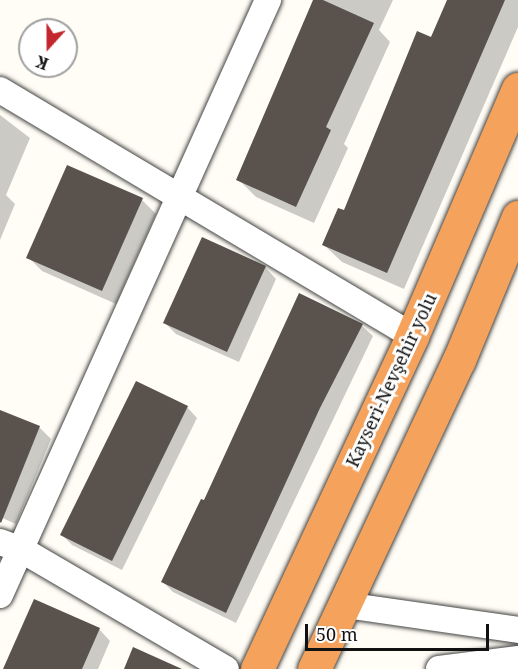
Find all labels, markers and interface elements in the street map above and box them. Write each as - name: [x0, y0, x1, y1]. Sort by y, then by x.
- north arrow: [18, 18, 78, 78]
- text: K: [33, 51, 52, 75]
- street label: Kayseri-Nevşehir yolu: [341, 290, 441, 470]
- scale bar: [308, 612, 492, 650]
- text: 50 m: [316, 622, 358, 646]

